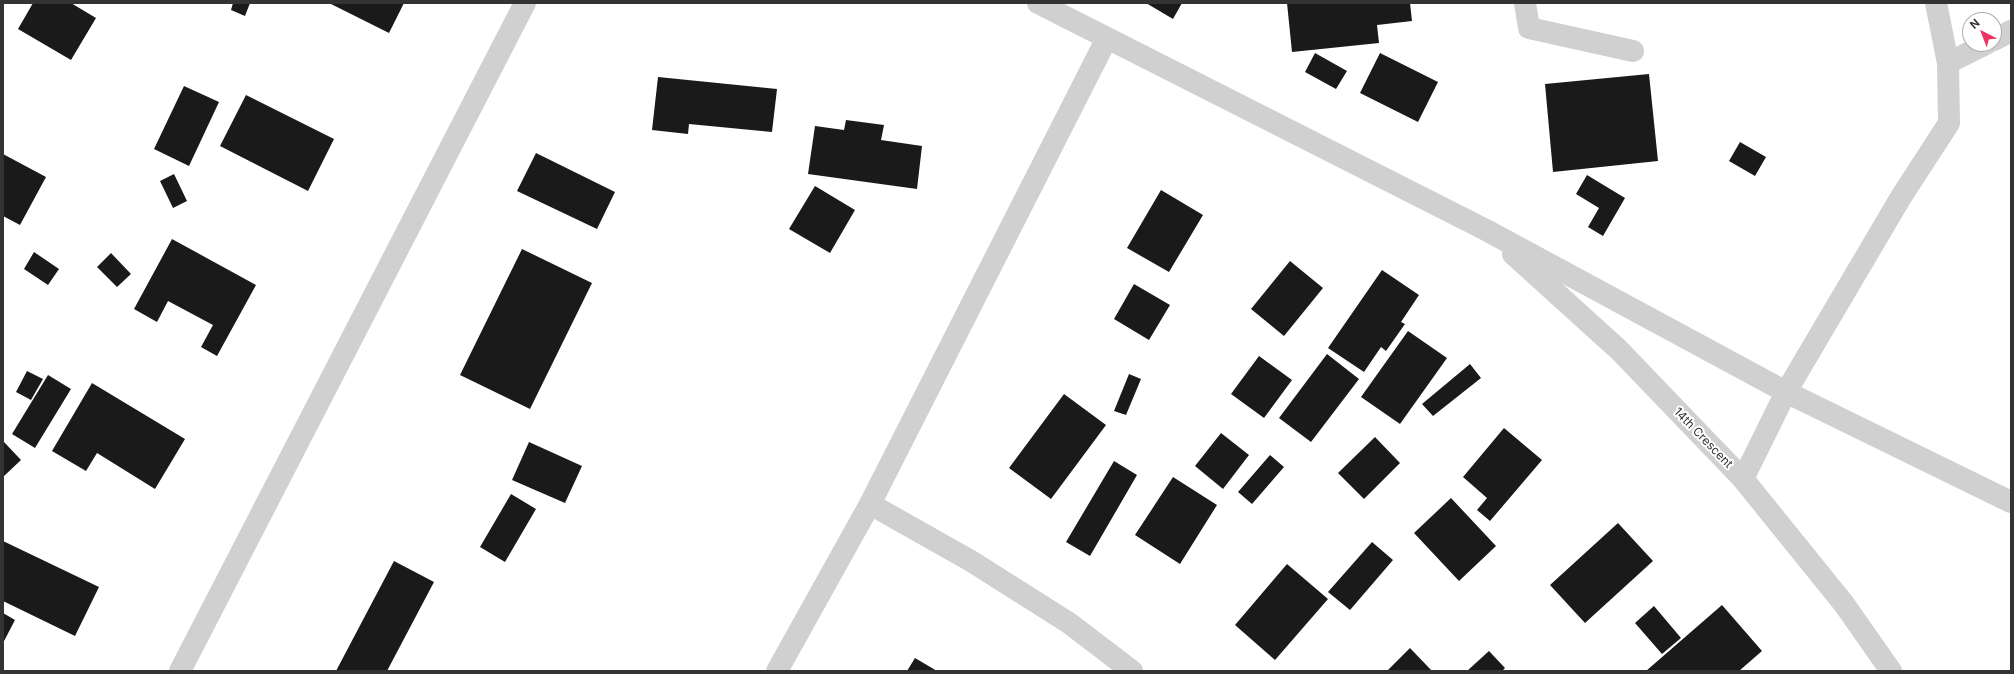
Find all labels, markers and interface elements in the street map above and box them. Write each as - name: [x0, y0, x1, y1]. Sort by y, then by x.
- north arrow: [1962, 12, 2002, 52]
- text: N: [1967, 16, 1982, 32]
- street label: 14th Crescent: [1671, 405, 1735, 471]

